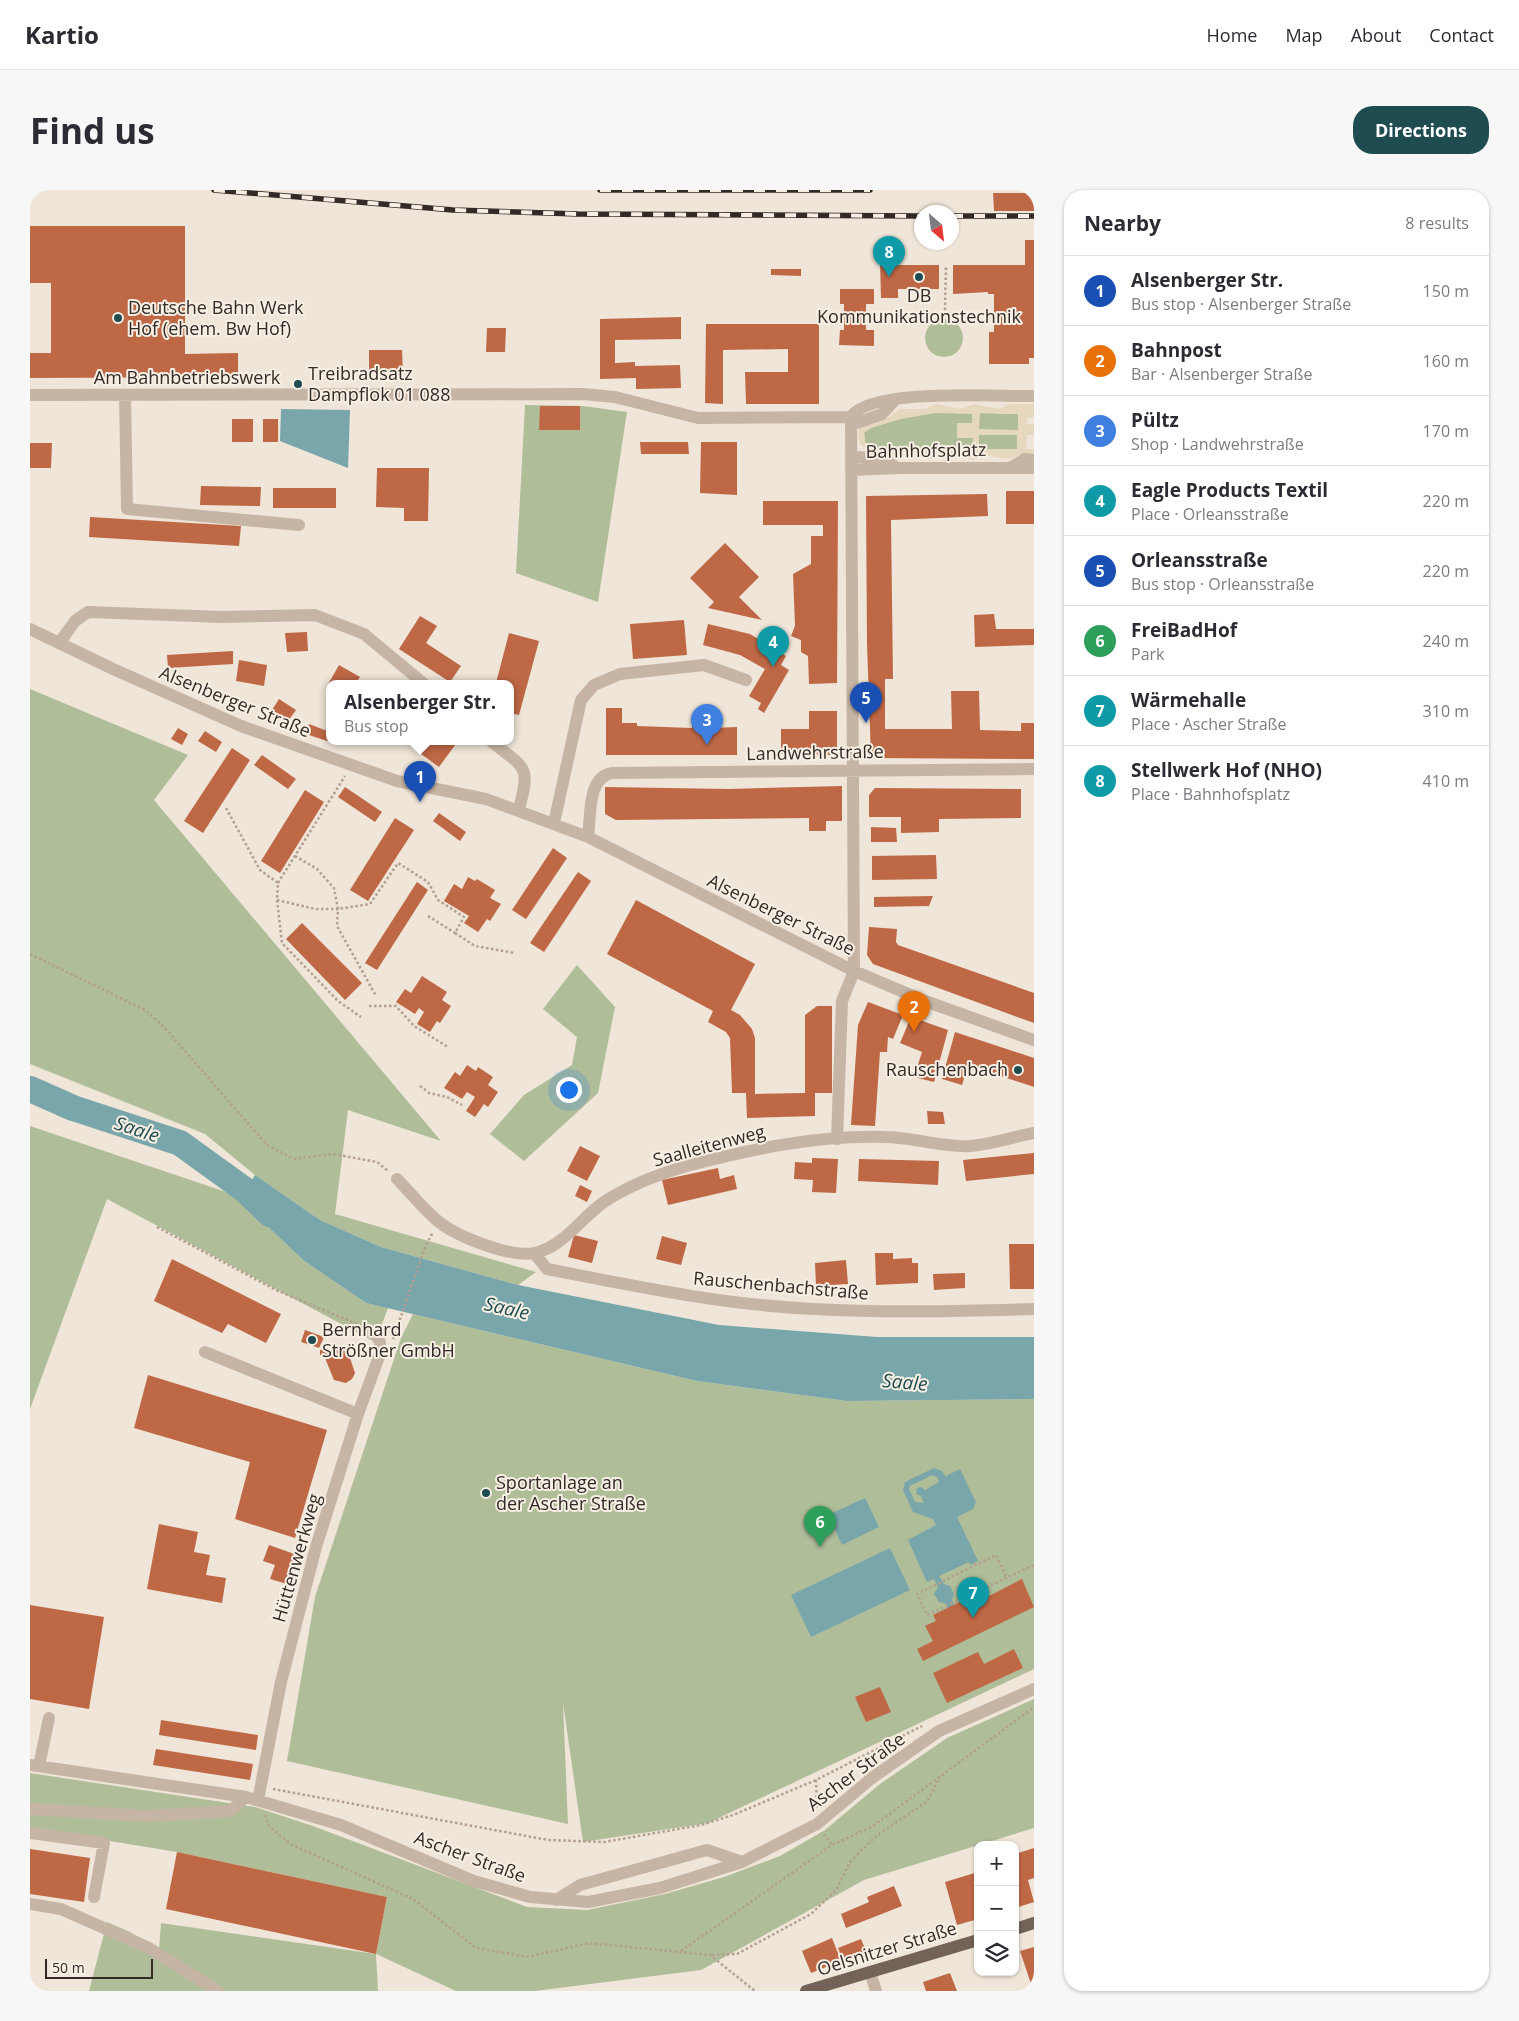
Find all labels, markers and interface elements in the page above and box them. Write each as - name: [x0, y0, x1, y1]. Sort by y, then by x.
- text: Kartio: [25, 18, 99, 51]
- text: Home: [1207, 23, 1257, 47]
- text: Map: [1285, 23, 1323, 47]
- text: About: [1351, 23, 1401, 47]
- text: Contact: [1429, 23, 1494, 47]
- button: Directions: [1353, 106, 1489, 154]
- text: Find us: [30, 107, 155, 154]
- north arrow: [914, 205, 959, 250]
- text: Nearby: [1084, 209, 1161, 237]
- text: 8 results: [1405, 212, 1469, 234]
- pin: 8: [873, 236, 905, 277]
- text: Alsenberger Str.: [1131, 267, 1283, 293]
- marker: DB Kommunikationstechnik: [913, 271, 925, 283]
- text: 1: [1095, 280, 1105, 302]
- text: 150 m: [1423, 280, 1469, 302]
- place label: DB Kommunikationstechnik: [817, 283, 1021, 328]
- text: Bus stop · Alsenberger Straße: [1131, 293, 1351, 315]
- place label: Deutsche Bahn Werk Hof (ehem. Bw Hof): [128, 295, 304, 340]
- marker: Deutsche Bahn Werk Hof (ehem. Bw Hof): [112, 312, 124, 324]
- text: Bahnpost: [1131, 337, 1222, 363]
- text: 2: [1095, 350, 1105, 372]
- text: 160 m: [1423, 350, 1469, 372]
- place label: Treibradsatz Dampflok 01 088: [308, 361, 450, 406]
- text: Bar · Alsenberger Straße: [1131, 363, 1312, 385]
- street label: Am Bahnbetriebswerk: [94, 365, 281, 389]
- marker: Treibradsatz Dampflok 01 088: [292, 378, 304, 390]
- text: Pültz: [1131, 407, 1179, 433]
- text: 3: [1095, 420, 1105, 442]
- text: 170 m: [1423, 420, 1469, 442]
- text: Shop · Landwehrstraße: [1131, 433, 1304, 455]
- street label: Bahnhofsplatz: [865, 437, 986, 463]
- text: Eagle Products Textil: [1131, 477, 1328, 503]
- text: 4: [1095, 490, 1105, 512]
- text: 220 m: [1423, 490, 1469, 512]
- text: Place · Orleansstraße: [1131, 503, 1289, 525]
- text: Orleansstraße: [1131, 547, 1268, 573]
- text: 5: [1095, 560, 1105, 582]
- text: 220 m: [1423, 560, 1469, 582]
- text: Bus stop · Orleansstraße: [1131, 573, 1314, 595]
- text: FreiBadHof: [1131, 617, 1237, 643]
- pin: 4: [757, 626, 789, 667]
- text: 6: [1095, 630, 1105, 652]
- text: 240 m: [1423, 630, 1469, 652]
- text: Park: [1131, 643, 1164, 665]
- street label: Alsenberger Straße: [156, 660, 315, 742]
- popup: [326, 680, 514, 745]
- pin: 5: [850, 682, 882, 723]
- text: Wärmehalle: [1131, 687, 1246, 713]
- text: Alsenberger Str.: [344, 689, 496, 715]
- text: 7: [1095, 700, 1105, 722]
- text: 310 m: [1423, 700, 1469, 722]
- pin: 3: [691, 704, 723, 745]
- text: Place · Ascher Straße: [1131, 713, 1286, 735]
- text: Bus stop: [344, 715, 409, 737]
- street label: Landwehrstraße: [746, 739, 884, 765]
- text: Stellwerk Hof (NHO): [1131, 757, 1322, 783]
- pin: 1: [404, 761, 436, 802]
- text: 8: [1095, 770, 1105, 792]
- text: 410 m: [1423, 770, 1469, 792]
- text: Place · Bahnhofsplatz: [1131, 783, 1290, 805]
- street label: Alsenberger Straße: [704, 868, 859, 960]
- pin: 2: [898, 991, 930, 1032]
- place label: Rauschenbach: [886, 1057, 1008, 1081]
- marker: Rauschenbach: [1012, 1064, 1024, 1076]
- your location: [556, 1077, 582, 1103]
- water label: Saale: [111, 1110, 163, 1148]
- street label: Saalleitenweg: [650, 1119, 768, 1172]
- street label: Rauschenbachstraße: [692, 1265, 870, 1305]
- water label: Saale: [482, 1290, 532, 1326]
- place label: Bernhard Strößner GmbH: [322, 1317, 455, 1362]
- marker: Bernhard Strößner GmbH: [306, 1334, 318, 1346]
- water label: Saale: [881, 1367, 929, 1397]
- place label: Sportanlage an der Ascher Straße: [496, 1470, 646, 1515]
- marker: Sportanlage an der Ascher Straße: [480, 1487, 492, 1499]
- street label: Hüttenwerkweg: [266, 1490, 326, 1625]
- pin: 6: [804, 1506, 836, 1547]
- pin: 7: [957, 1577, 989, 1618]
- street label: Ascher Straße: [802, 1726, 909, 1816]
- street label: Ascher Straße: [411, 1825, 529, 1887]
- map controls: [974, 1841, 1019, 1976]
- button: +: [974, 1841, 1019, 1886]
- button: −: [974, 1886, 1019, 1931]
- street label: Oelsnitzer Straße: [814, 1915, 959, 1981]
- button: layers: [974, 1931, 1019, 1976]
- scale bar: [45, 1956, 152, 1979]
- text: 50 m: [52, 1958, 85, 1977]

